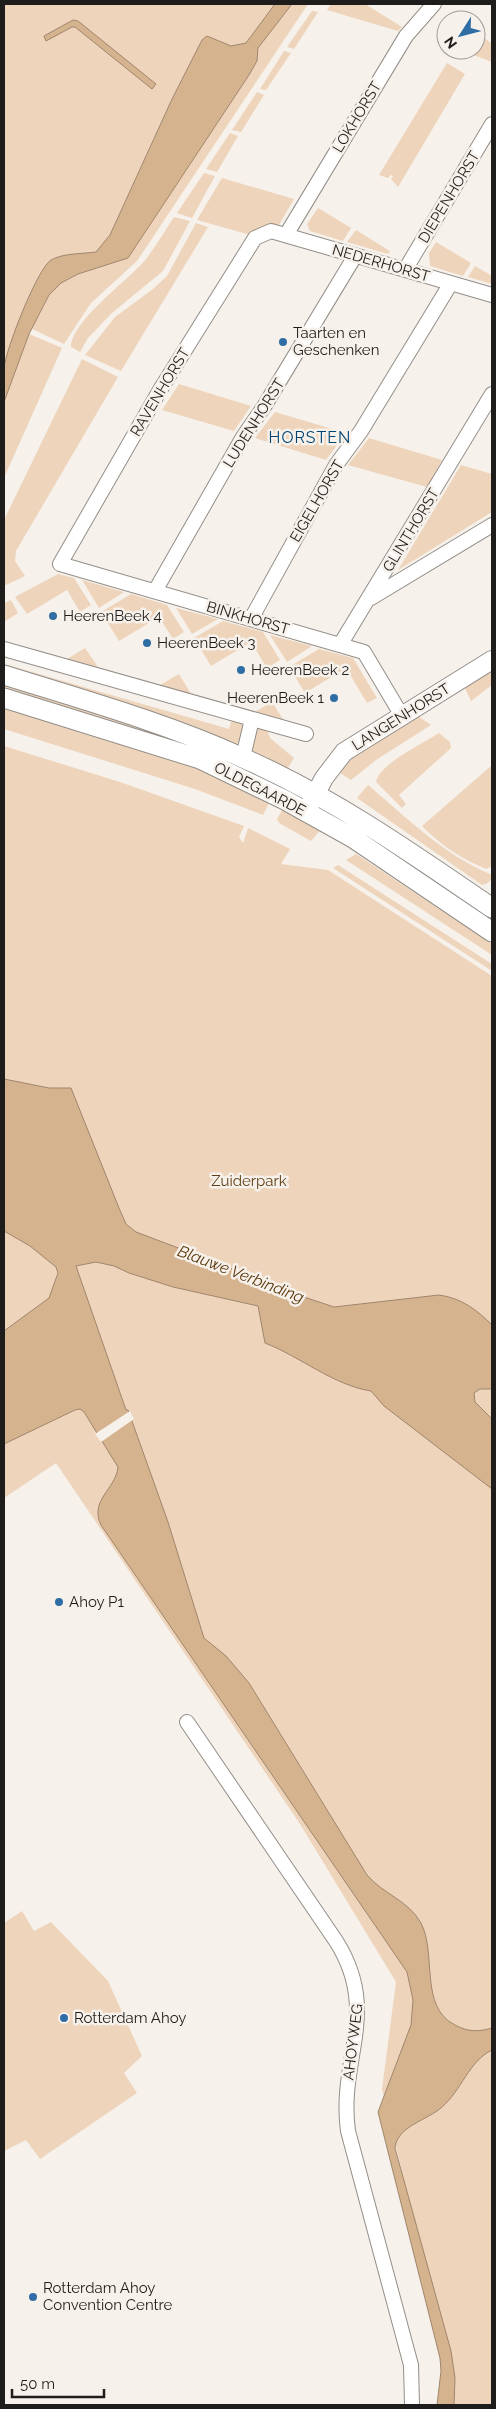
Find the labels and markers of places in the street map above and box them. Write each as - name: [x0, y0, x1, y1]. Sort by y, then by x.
- place label: Taarten en Geschenken: [293, 324, 379, 359]
- marker: Taarten en Geschenken: [277, 336, 289, 348]
- place label: HeerenBeek 4: [63, 607, 162, 625]
- marker: HeerenBeek 4: [47, 610, 59, 622]
- place label: HeerenBeek 3: [157, 634, 256, 652]
- marker: HeerenBeek 3: [141, 637, 153, 649]
- place label: HeerenBeek 2: [251, 661, 350, 679]
- marker: HeerenBeek 2: [235, 664, 247, 676]
- place label: HeerenBeek 1: [227, 689, 325, 707]
- marker: HeerenBeek 1: [328, 692, 340, 704]
- place label: Ahoy P1: [69, 1593, 124, 1611]
- marker: Ahoy P1: [53, 1596, 65, 1608]
- place label: Rotterdam Ahoy: [74, 2009, 186, 2027]
- marker: Rotterdam Ahoy: [58, 2012, 70, 2024]
- place label: Rotterdam Ahoy Convention Centre: [43, 2279, 173, 2314]
- marker: Rotterdam Ahoy Convention Centre: [27, 2291, 39, 2303]

